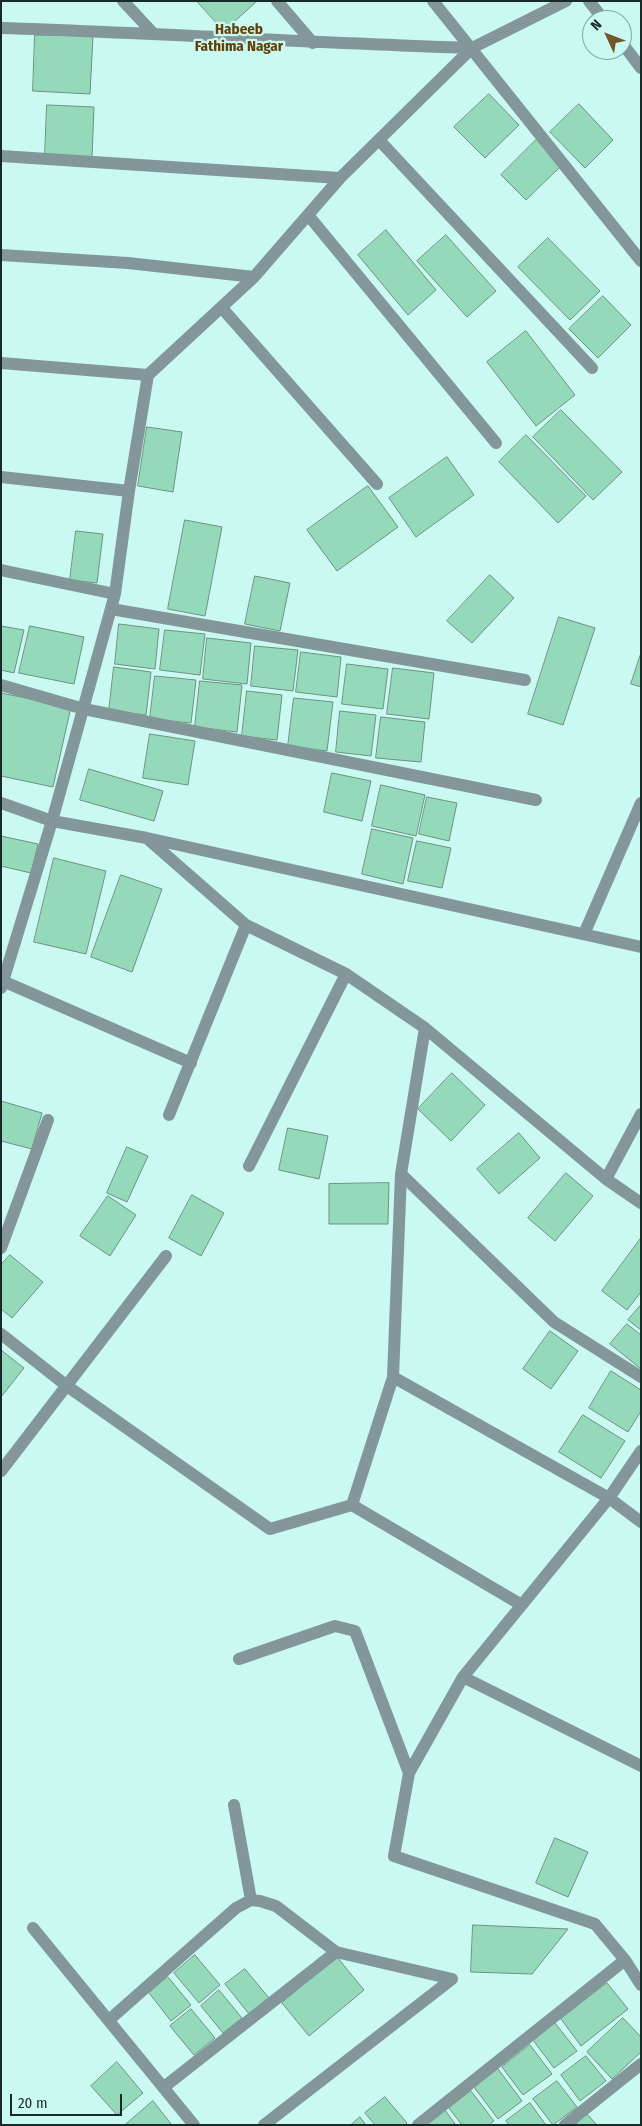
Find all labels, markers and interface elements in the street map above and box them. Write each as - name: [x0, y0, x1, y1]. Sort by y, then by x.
- north arrow: [582, 10, 632, 60]
- text: N: [587, 16, 605, 34]
- district label: Habeeb Fathima Nagar: [195, 21, 283, 56]
- scale bar: [12, 2084, 125, 2116]
- text: 20 m: [18, 2094, 48, 2112]

